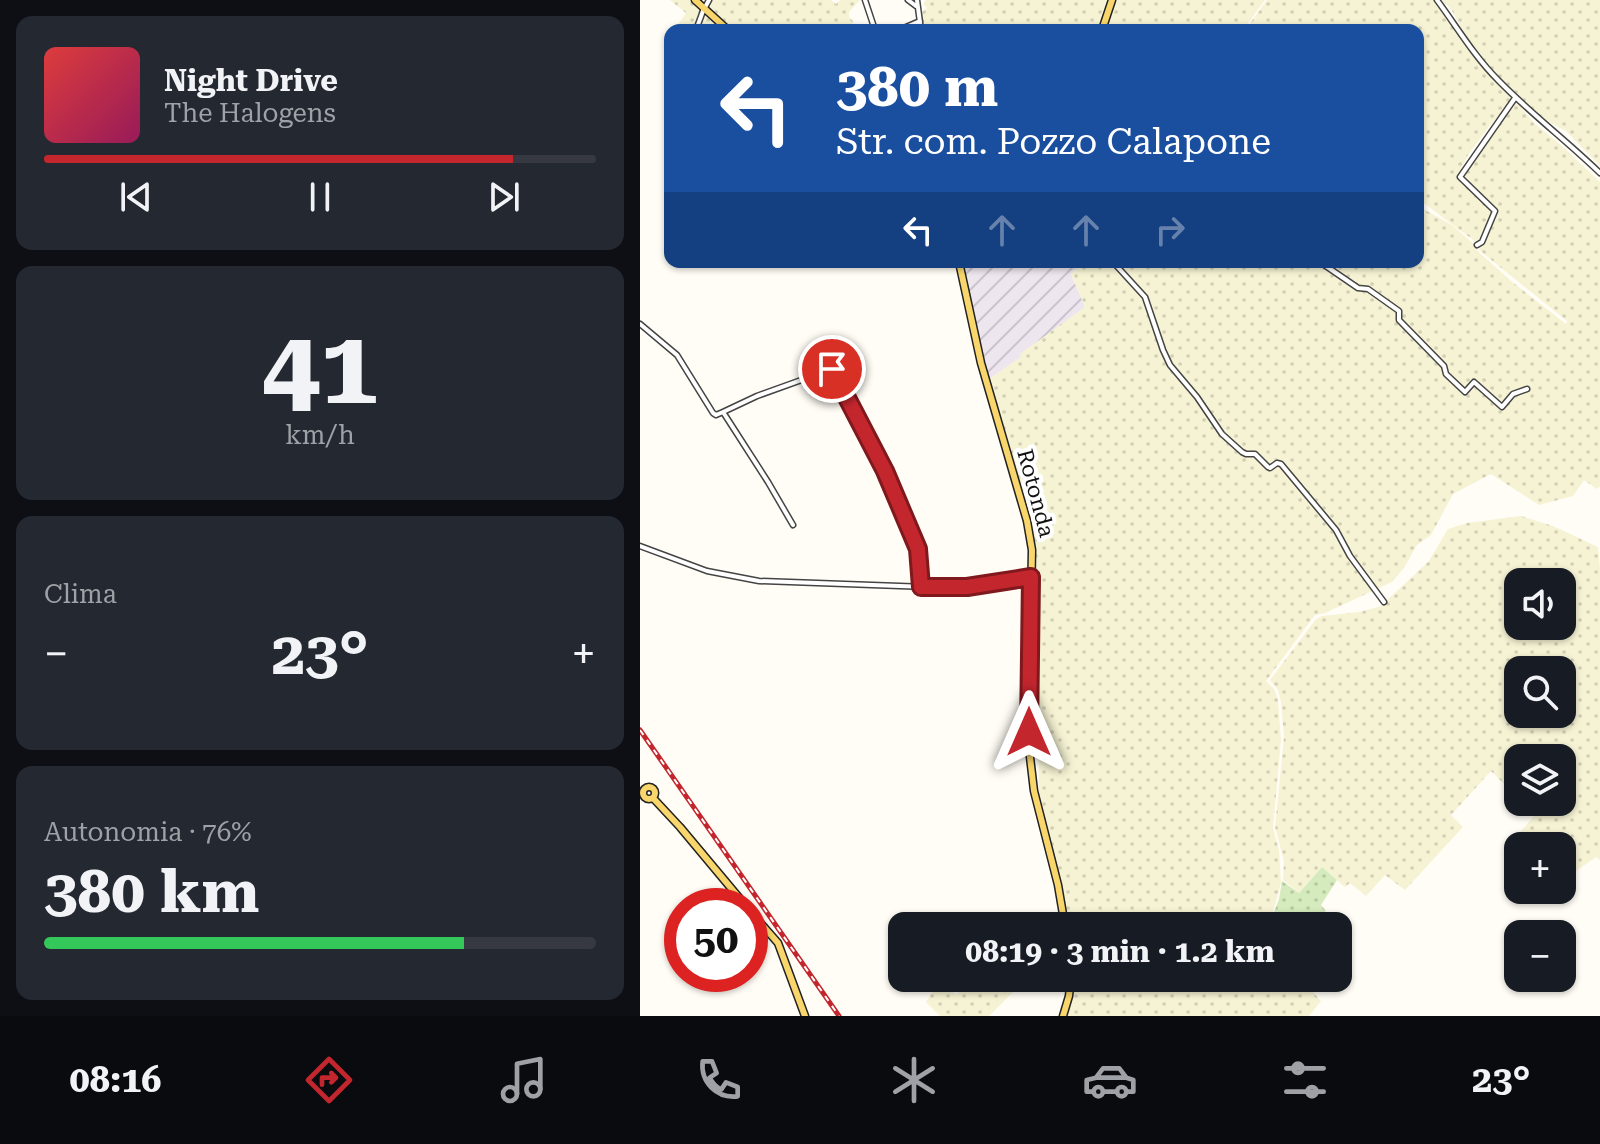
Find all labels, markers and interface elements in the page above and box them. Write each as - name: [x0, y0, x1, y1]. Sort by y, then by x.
- text: 380 m: [836, 54, 998, 120]
- icon: left: [704, 56, 808, 160]
- text: Night Drive: [164, 63, 338, 98]
- text: The Halogens: [164, 98, 336, 128]
- text: Str. com. Pozzo Calapone: [836, 121, 1271, 163]
- icon: previous: [114, 175, 158, 219]
- icon: pause: [298, 175, 342, 219]
- icon: next: [482, 175, 526, 219]
- icon: left: [896, 208, 940, 252]
- icon: ahead: [980, 208, 1024, 252]
- icon: ahead: [1064, 208, 1108, 252]
- icon: right: [1148, 208, 1192, 252]
- text: 41: [262, 307, 378, 428]
- pin: [798, 335, 866, 403]
- icon: arrive: [810, 347, 854, 391]
- text: km/h: [285, 420, 355, 450]
- street label: Rotonda: [1012, 446, 1060, 540]
- map controls: [1504, 568, 1576, 992]
- button: sound: [1504, 568, 1576, 640]
- text: Clima: [44, 579, 117, 609]
- text: 23°: [271, 618, 369, 689]
- text: −: [44, 628, 69, 680]
- text: +: [571, 628, 596, 680]
- button: search: [1504, 656, 1576, 728]
- position arrow: [987, 690, 1071, 774]
- button: layers: [1504, 744, 1576, 816]
- text: Autonomia · 76%: [44, 817, 251, 847]
- button: +: [1504, 832, 1576, 904]
- text: 380 km: [44, 856, 259, 927]
- speed limit sign: 50: [664, 888, 768, 992]
- button: −: [1504, 920, 1576, 992]
- text: 08:19 · 3 min · 1.2 km: [965, 934, 1275, 969]
- icon: directions: [301, 1052, 357, 1108]
- icon: music: [496, 1052, 552, 1108]
- icon: phone: [691, 1052, 747, 1108]
- icon: climate: [886, 1052, 942, 1108]
- icon: car: [1082, 1052, 1138, 1108]
- icon: filters: [1277, 1052, 1333, 1108]
- text: 08:16: [70, 1059, 162, 1101]
- text: 23°: [1472, 1059, 1530, 1101]

